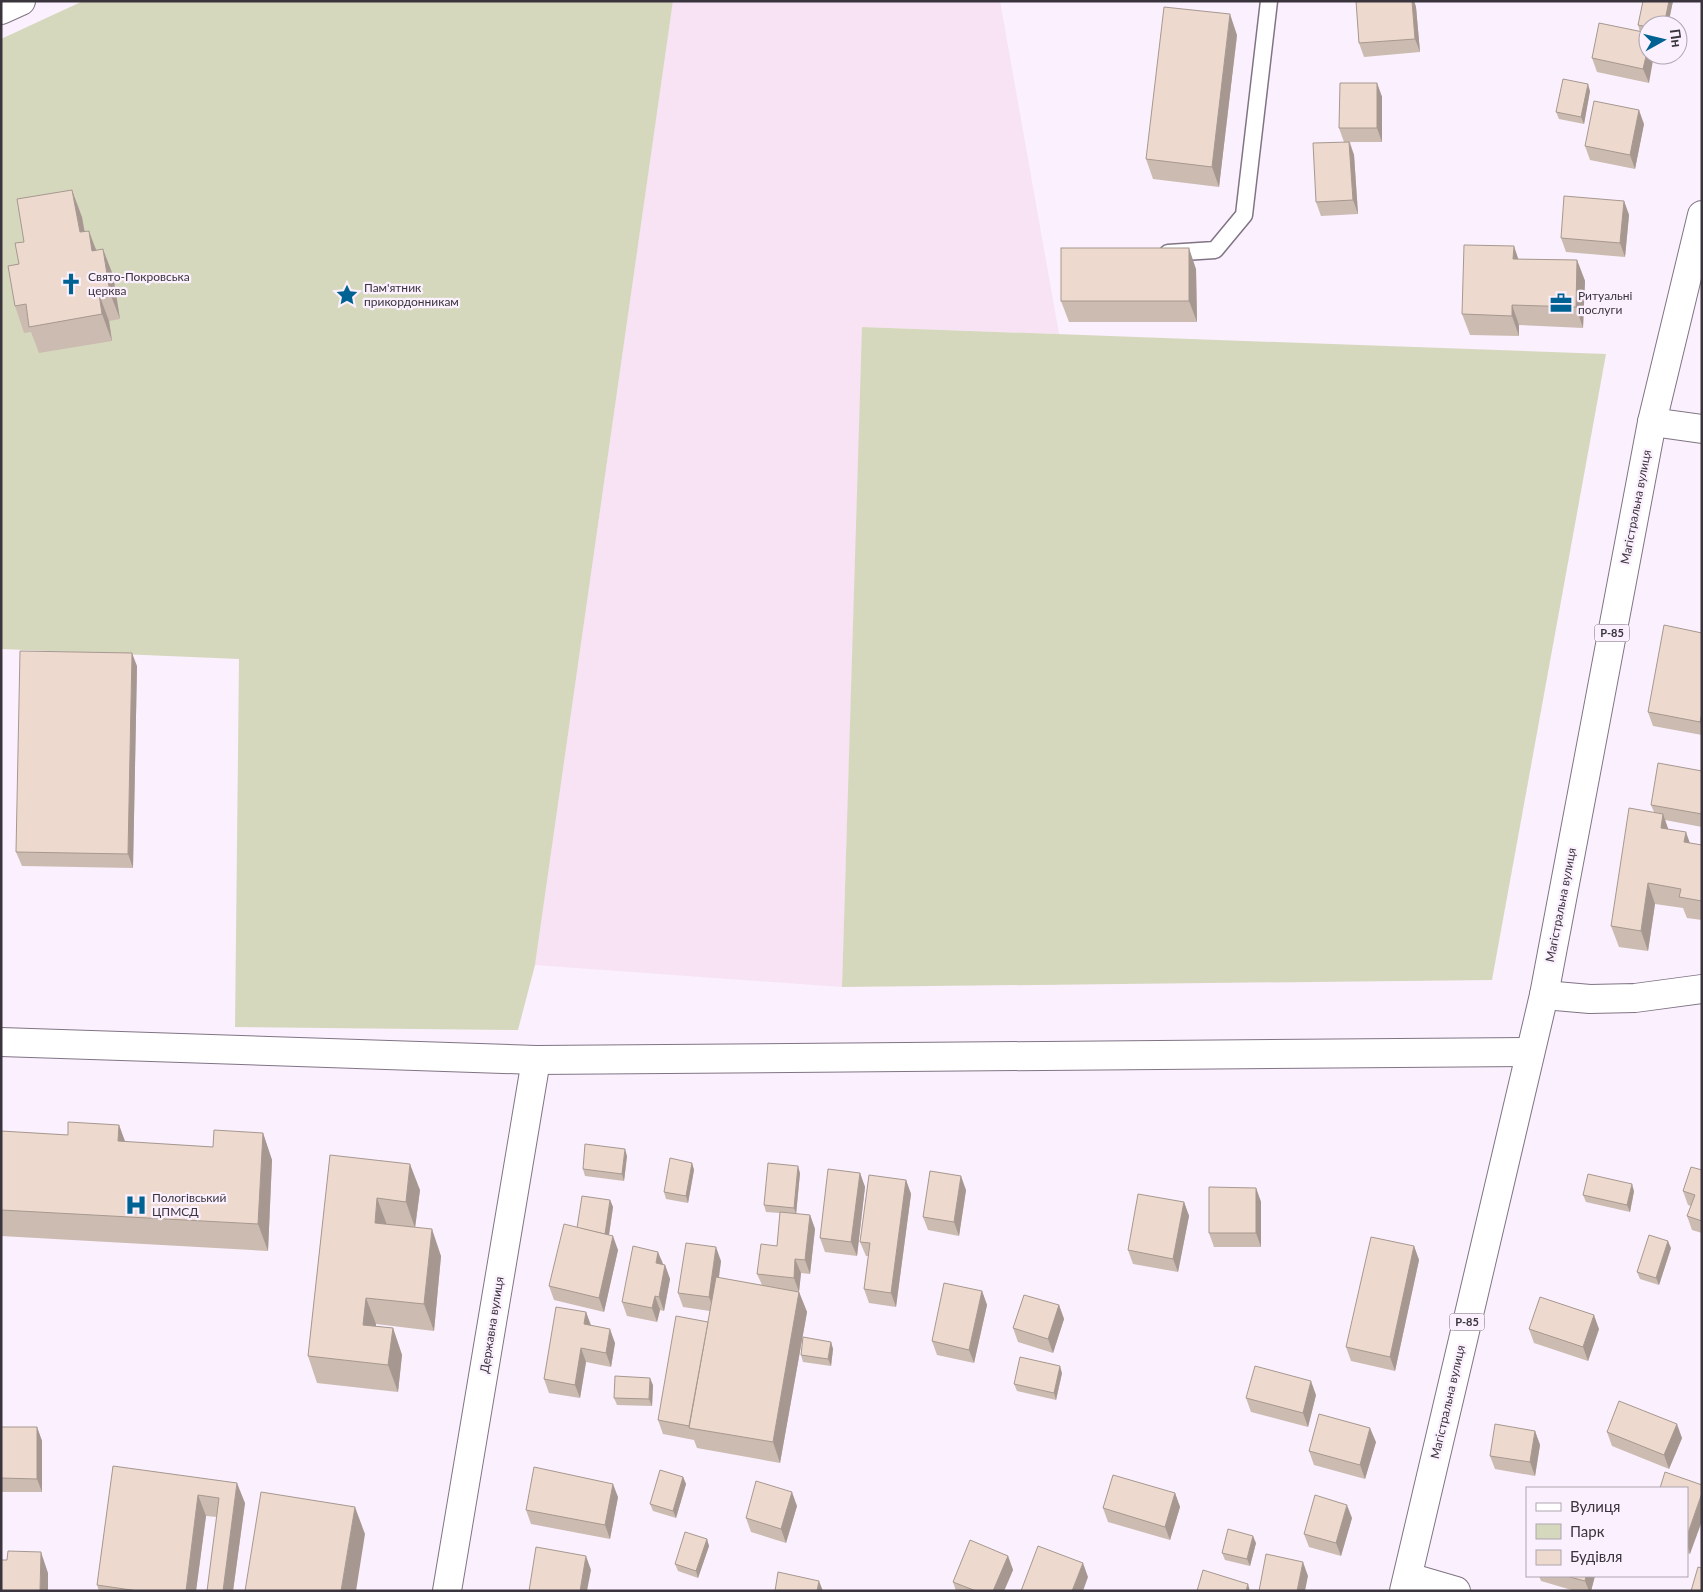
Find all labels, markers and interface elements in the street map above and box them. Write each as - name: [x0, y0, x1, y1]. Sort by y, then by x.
- north arrow: [1638, 15, 1688, 65]
- text: Пн: [1667, 28, 1686, 48]
- place label: Свято-Покровська церква: [88, 269, 190, 298]
- church icon: Свято-Покровська церква: [58, 271, 84, 297]
- place label: Пам'ятник прикордонникам: [364, 280, 459, 309]
- place icon: Пам'ятник прикордонникам: [334, 282, 360, 308]
- place label: Ритуальні послуги: [1578, 288, 1633, 317]
- office icon: Ритуальні послуги: [1548, 290, 1574, 316]
- street label: Магістральна вулиця: [1617, 448, 1654, 565]
- road number: Р-85: [1594, 624, 1630, 641]
- street label: Магістральна вулиця: [1542, 846, 1579, 963]
- place label: Пологівський ЦПМСД: [152, 1190, 226, 1219]
- hospital icon: Пологівський ЦПМСД: [123, 1192, 149, 1218]
- street label: Державна вулиця: [476, 1275, 507, 1374]
- road number: Р-85: [1450, 1314, 1484, 1330]
- street label: Магістральна вулиця: [1427, 1343, 1468, 1460]
- legend: [1526, 1487, 1688, 1577]
- text: Вулиця: [1570, 1497, 1620, 1515]
- text: Парк: [1570, 1522, 1605, 1540]
- text: Будівля: [1570, 1547, 1622, 1565]

